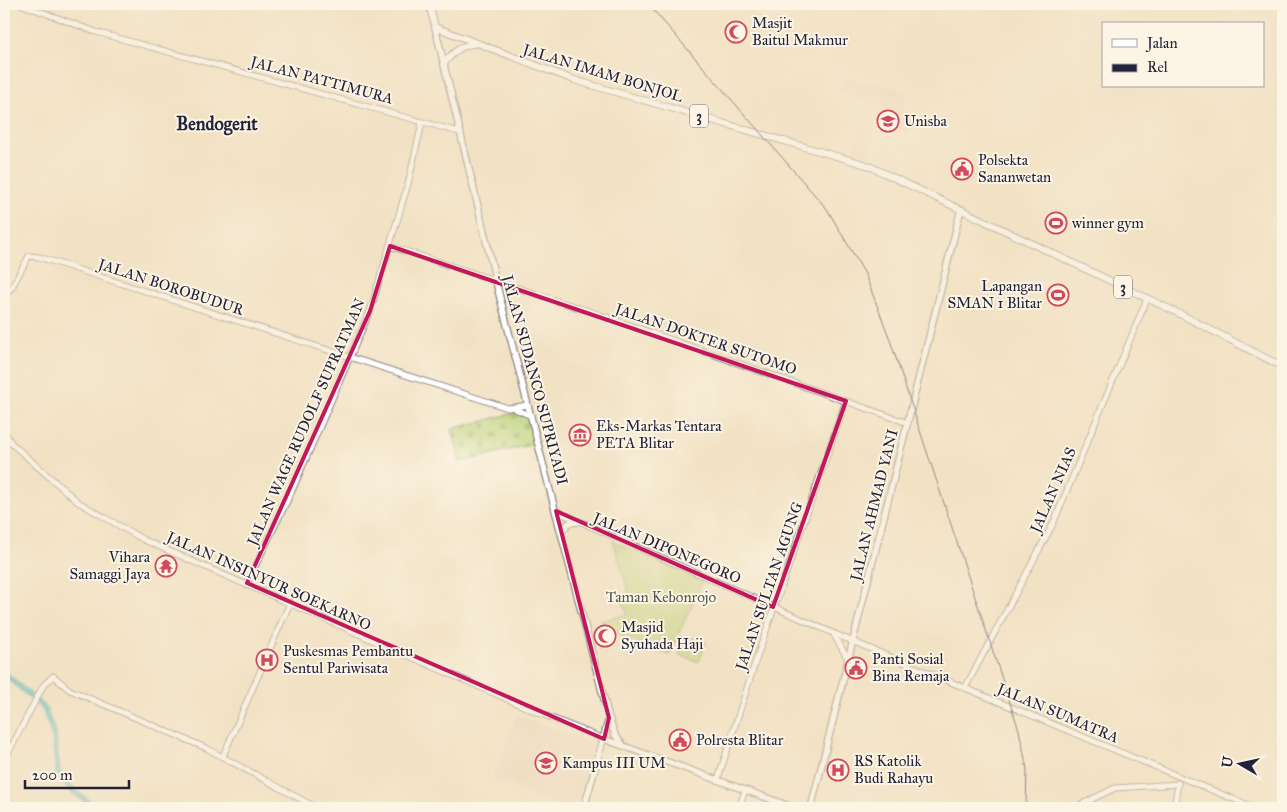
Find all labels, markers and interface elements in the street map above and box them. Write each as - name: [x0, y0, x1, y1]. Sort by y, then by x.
- place label: Masjit Baitul Makmur: [752, 14, 848, 49]
- mosque icon: Masjit Baitul Makmur: [724, 20, 748, 44]
- legend: [1102, 22, 1264, 88]
- text: Jalan: [1145, 34, 1178, 53]
- street label: JALAN IMAM BONJOL: [519, 39, 685, 107]
- street label: JALAN PATTIMURA: [247, 52, 395, 109]
- text: Rel: [1147, 58, 1169, 76]
- road number: 3: [690, 104, 708, 128]
- school or university icon: Unisba: [876, 109, 900, 133]
- place label: Unisba: [904, 112, 947, 130]
- district label: Bendogerit: [176, 113, 258, 136]
- place label: Polsekta Sananwetan: [978, 151, 1051, 186]
- public building icon: Polsekta Sananwetan: [950, 157, 974, 181]
- sports icon: winner gym: [1044, 211, 1068, 235]
- place label: winner gym: [1072, 214, 1144, 232]
- street label: JALAN BOROBUDUR: [94, 254, 246, 320]
- street label: JALAN SUDANCO SUPRIYADI: [497, 271, 572, 487]
- road number: 3: [1114, 276, 1132, 298]
- place label: Lapangan SMAN 1 Blitar: [947, 277, 1042, 312]
- sports icon: Lapangan SMAN 1 Blitar: [1046, 283, 1070, 307]
- street label: JALAN WAGE RUDOLF SUPRATMAN: [242, 295, 370, 551]
- street label: JALAN DOKTER SUTOMO: [611, 299, 799, 379]
- place label: Eks-Markas Tentara PETA Blitar: [596, 417, 722, 452]
- museum icon: Eks-Markas Tentara PETA Blitar: [568, 423, 592, 447]
- street label: JALAN AHMAD YANI: [846, 427, 903, 585]
- street label: JALAN NIAS: [1025, 445, 1081, 538]
- street label: JALAN SULTAN AGUNG: [731, 499, 807, 675]
- street label: JALAN DIPONEGORO: [588, 508, 744, 588]
- street label: JALAN INSINYUR SOEKARNO: [162, 527, 374, 635]
- place label: Vihara Samaggi Jaya: [70, 548, 151, 584]
- temple icon: Vihara Samaggi Jaya: [154, 554, 178, 578]
- park label: Taman Kebonrojo: [606, 588, 716, 606]
- place label: Masjid Syuhada Haji: [621, 618, 703, 653]
- mosque icon: Masjid Syuhada Haji: [593, 624, 617, 648]
- place label: Puskesmas Pembantu Sentul Pariwisata: [283, 642, 413, 677]
- hospital icon: Puskesmas Pembantu Sentul Pariwisata: [255, 648, 279, 672]
- place label: Panti Sosial Bina Remaja: [872, 650, 950, 685]
- public building icon: Panti Sosial Bina Remaja: [844, 656, 868, 680]
- street label: JALAN SUMATRA: [992, 678, 1121, 748]
- public building icon: Polresta Blitar: [668, 728, 692, 752]
- place label: Polresta Blitar: [696, 731, 784, 749]
- north arrow: [1214, 740, 1264, 790]
- school or university icon: Kampus III UM: [534, 751, 558, 775]
- place label: RS Katolik Budi Rahayu: [854, 752, 933, 787]
- place label: Kampus III UM: [562, 754, 666, 772]
- text: U: [1218, 754, 1237, 769]
- scale bar: [25, 757, 129, 789]
- hospital icon: RS Katolik Budi Rahayu: [826, 758, 850, 782]
- text: 200 m: [32, 766, 73, 784]

